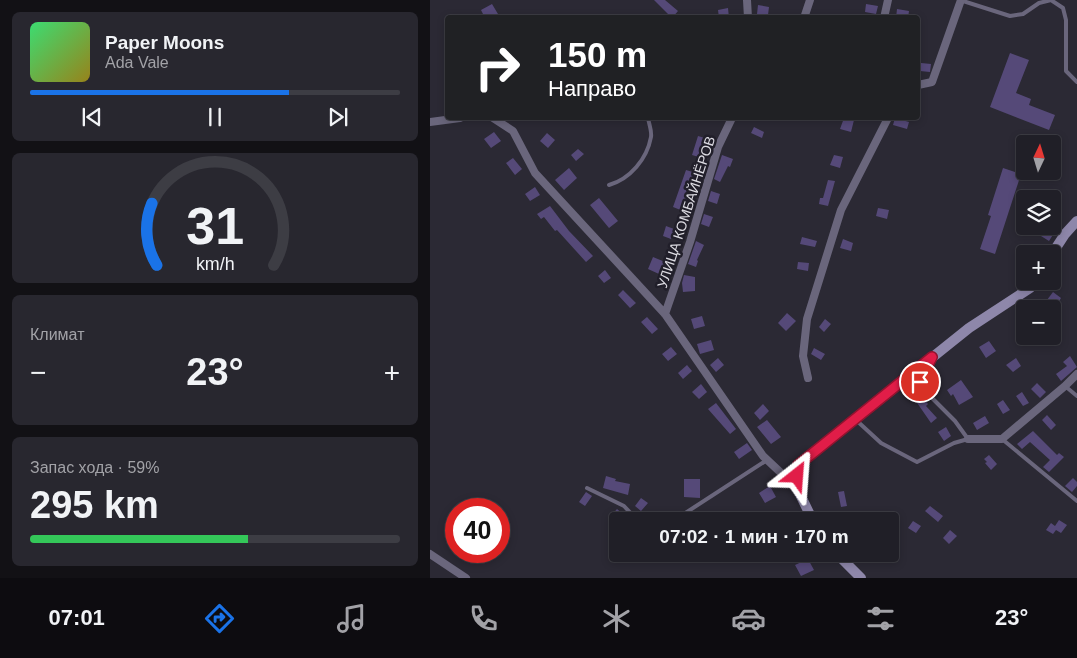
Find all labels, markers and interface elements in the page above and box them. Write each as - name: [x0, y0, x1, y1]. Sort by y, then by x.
- text: Paper Moons: [105, 32, 224, 53]
- icon: right: [465, 35, 530, 100]
- text: 150 m: [548, 35, 647, 74]
- text: Ada Vale: [105, 54, 169, 71]
- text: Направо: [548, 76, 636, 101]
- icon: previous: [78, 103, 106, 131]
- icon: pause: [201, 103, 229, 131]
- icon: next: [324, 103, 352, 131]
- street label: УЛИЦА КОМБАЙНЁРОВ: [653, 134, 718, 290]
- north arrow: [1016, 135, 1061, 180]
- map controls: [1016, 135, 1061, 345]
- button: layers: [1016, 190, 1061, 235]
- text: 31: [186, 197, 244, 255]
- button: +: [1016, 245, 1061, 290]
- text: km/h: [196, 254, 234, 274]
- button: −: [1016, 300, 1061, 345]
- text: Климат: [30, 326, 84, 343]
- text: 23°: [186, 351, 244, 393]
- text: −: [30, 357, 46, 388]
- text: +: [384, 357, 400, 388]
- pin: [899, 361, 941, 403]
- icon: arrive: [906, 368, 934, 396]
- position arrow: [770, 449, 822, 501]
- text: Запас хода · 59%: [30, 459, 159, 476]
- text: 295 km: [30, 484, 159, 526]
- speed limit sign: 40: [445, 498, 510, 563]
- text: 07:02 · 1 мин · 170 m: [659, 526, 849, 547]
- icon: directions: [202, 601, 237, 636]
- icon: music: [334, 601, 369, 636]
- icon: phone: [466, 601, 501, 636]
- icon: climate: [599, 601, 634, 636]
- icon: car: [731, 601, 766, 636]
- icon: filters: [863, 601, 898, 636]
- text: 07:01: [49, 605, 105, 630]
- text: 23°: [995, 605, 1028, 630]

